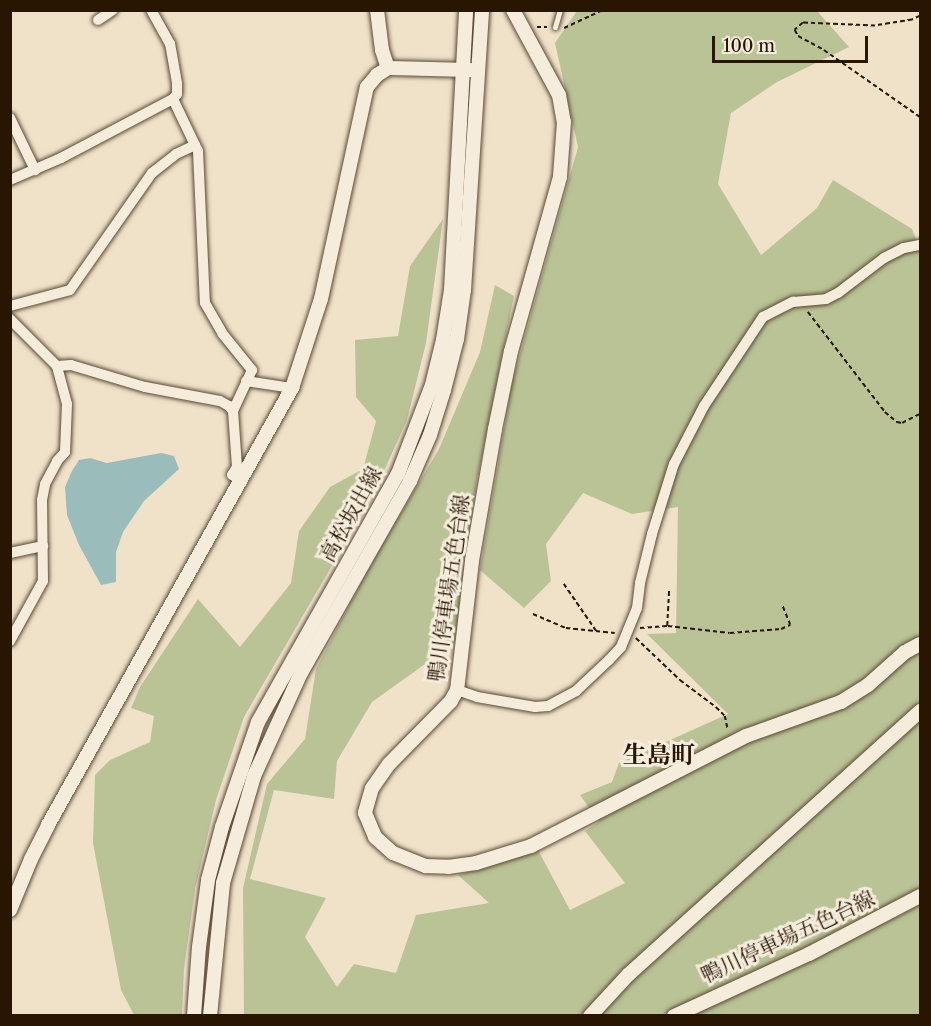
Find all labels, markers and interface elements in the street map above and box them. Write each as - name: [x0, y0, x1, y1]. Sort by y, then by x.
- scale bar: [715, 24, 871, 62]
- text: 100 m: [723, 35, 775, 57]
- street label: 高松坂出線: [315, 462, 387, 566]
- street label: 鴨川停車場五色台線: [423, 493, 475, 683]
- district label: 生島町: [623, 741, 695, 769]
- street label: 鴨川停車場五色台線: [697, 886, 879, 988]

